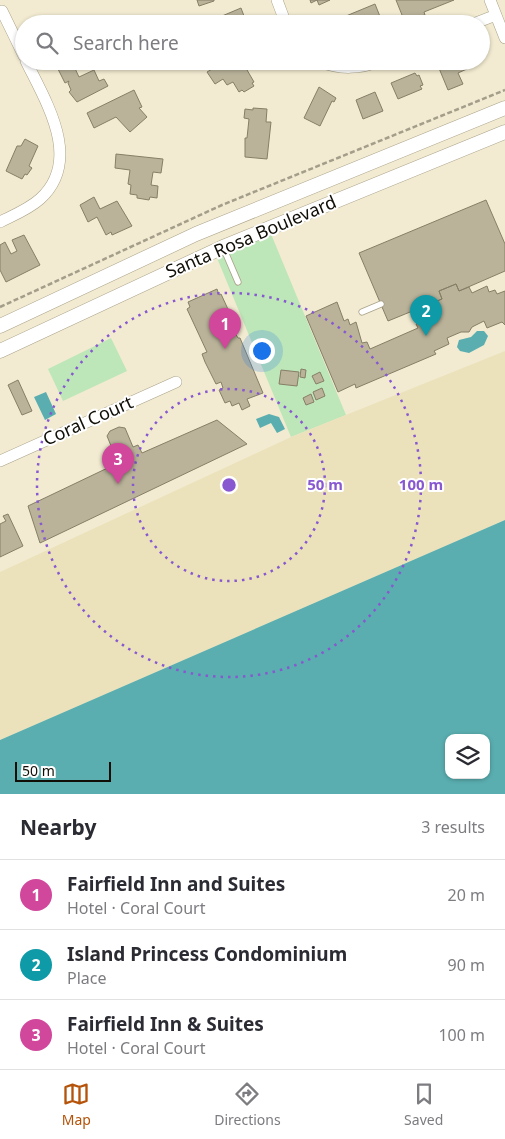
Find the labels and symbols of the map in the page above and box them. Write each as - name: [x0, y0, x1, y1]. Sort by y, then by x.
- street label: Santa Rosa Boulevard: [162, 189, 340, 283]
- pin: 2: [410, 295, 442, 336]
- pin: 1: [209, 308, 241, 349]
- your location: [249, 338, 275, 364]
- street label: Coral Court: [39, 389, 137, 451]
- pin: 3: [102, 443, 134, 484]
- text: 50 m: [307, 474, 343, 494]
- text: 100 m: [399, 474, 443, 494]
- centre of rings: [220, 476, 238, 494]
- scale bar: [15, 759, 111, 782]

